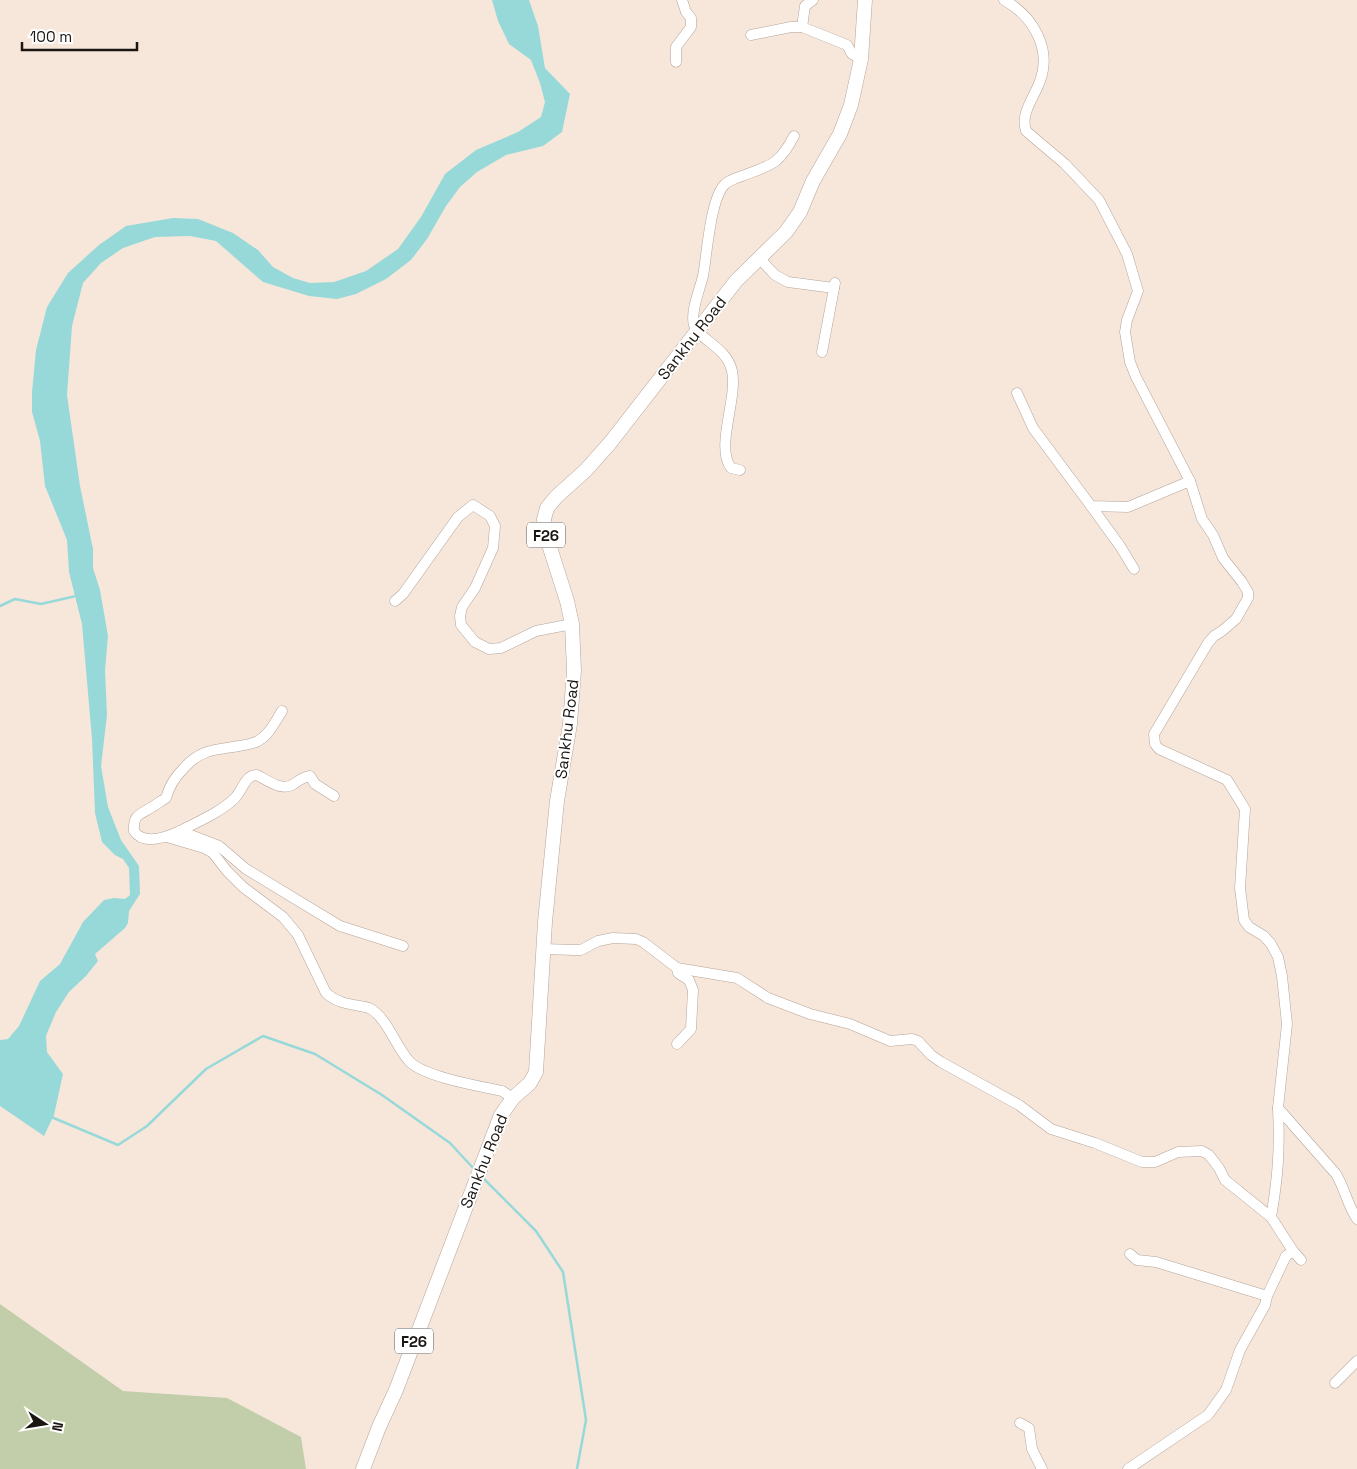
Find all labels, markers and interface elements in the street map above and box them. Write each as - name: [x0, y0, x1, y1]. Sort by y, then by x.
- scale bar: [22, 20, 138, 52]
- text: 100 m: [30, 27, 72, 46]
- street label: Sankhu Road: [653, 292, 731, 384]
- road number: F26: [527, 522, 565, 548]
- street label: Sankhu Road: [550, 678, 584, 780]
- street label: Sankhu Road: [455, 1111, 513, 1211]
- road number: F26: [395, 1328, 433, 1354]
- north arrow: [20, 1399, 70, 1449]
- text: N: [48, 1420, 67, 1433]

